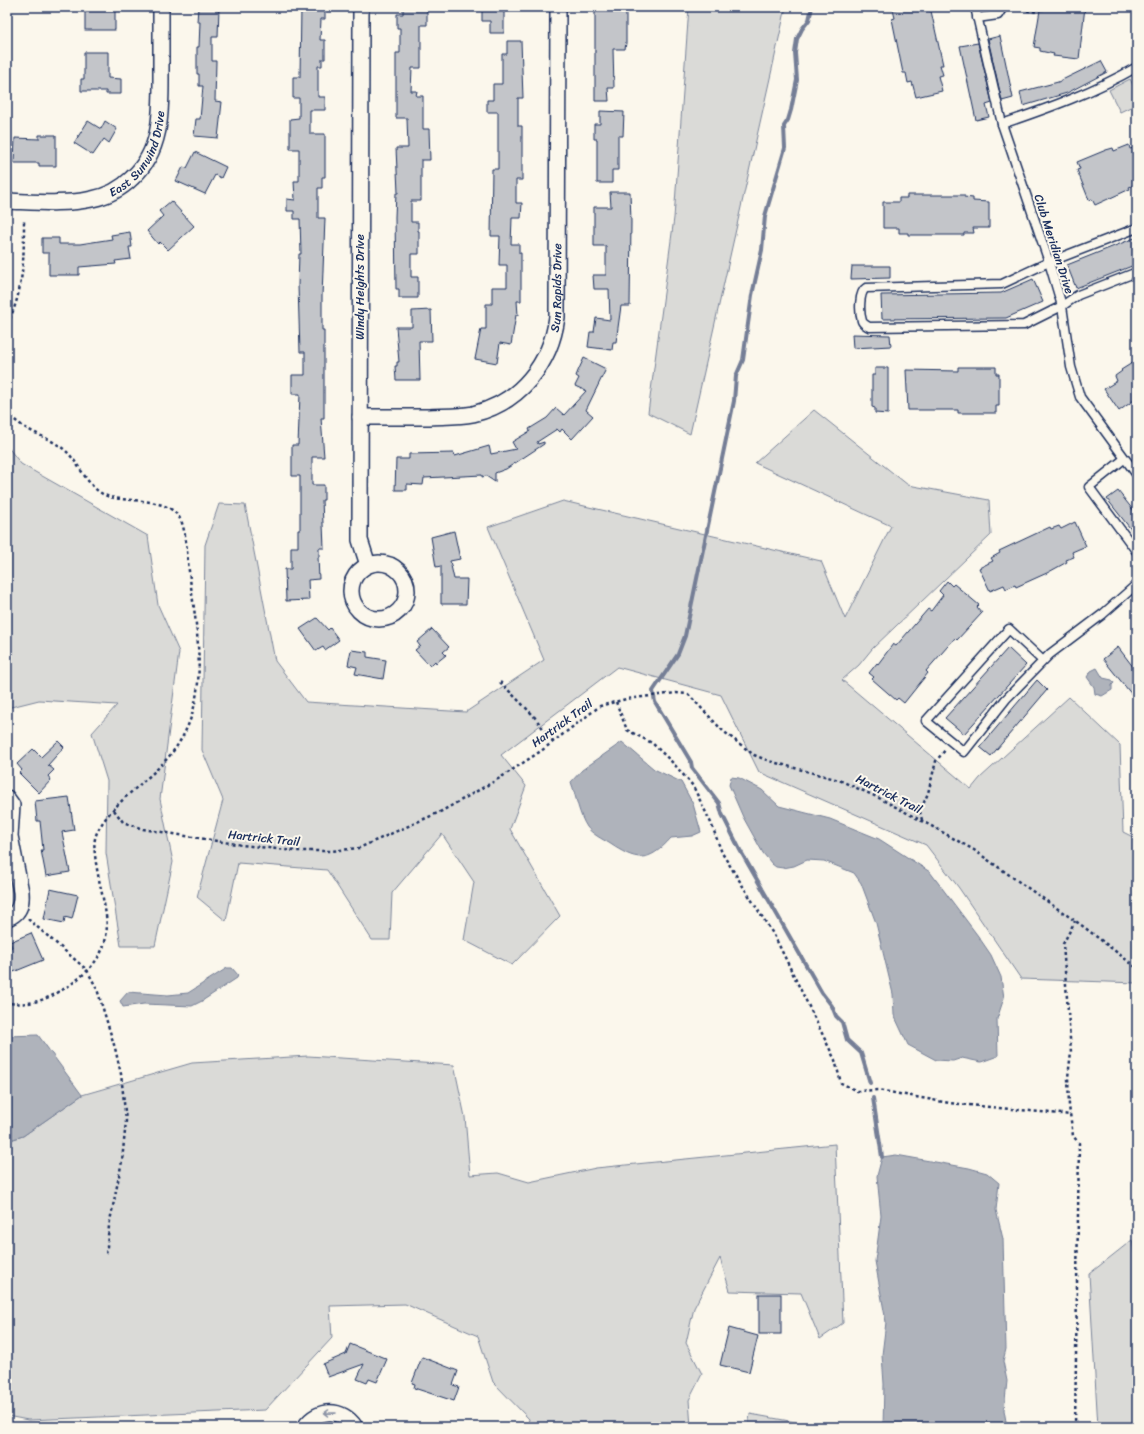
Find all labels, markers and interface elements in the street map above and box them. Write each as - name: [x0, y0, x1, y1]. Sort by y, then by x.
- street label: East Sunwind Drive: [105, 110, 171, 203]
- street label: Club Meridian Drive: [1027, 191, 1081, 297]
- street label: Windy Heights Drive: [349, 234, 371, 340]
- street label: Sun Rapids Drive: [543, 243, 568, 334]
- street label: Hartrick Trail: [526, 693, 598, 753]
- street label: Hartrick Trail: [852, 768, 927, 820]
- street label: Hartrick Trail: [227, 823, 302, 853]
- one-way arrow: [324, 1409, 337, 1417]

